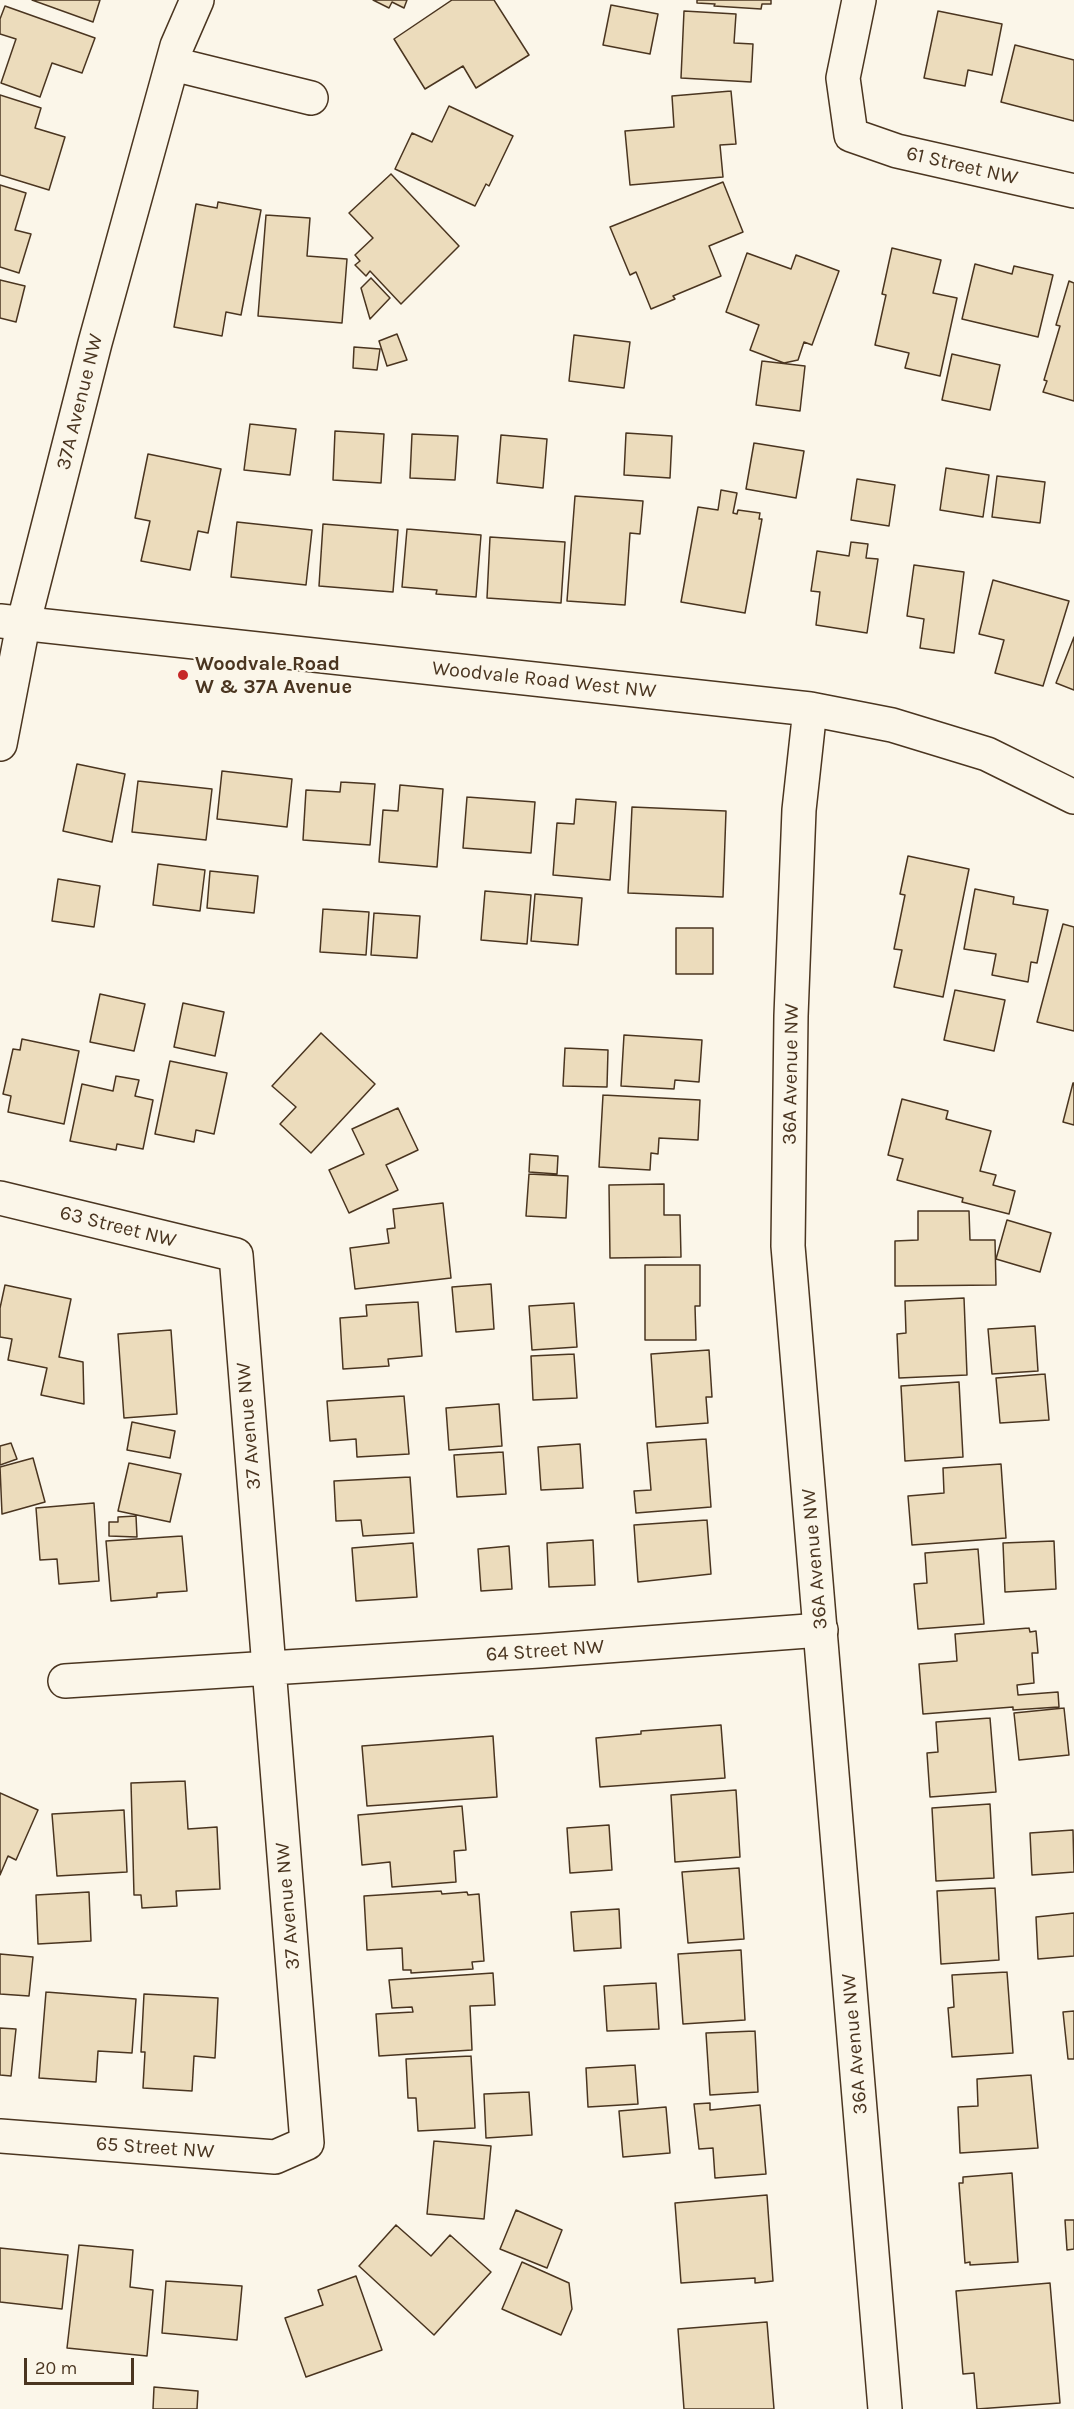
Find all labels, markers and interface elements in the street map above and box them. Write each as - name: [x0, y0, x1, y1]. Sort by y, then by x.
- street label: 61 Street NW: [904, 141, 1020, 191]
- street label: 37A Avenue NW: [51, 331, 109, 473]
- place label: Woodvale Road W & 37A Avenue: [195, 652, 352, 699]
- street label: Woodvale Road West NW: [431, 656, 657, 704]
- marker: Woodvale Road W & 37A Avenue: [176, 668, 190, 682]
- street label: 36A Avenue NW: [778, 1003, 804, 1145]
- street label: 63 Street NW: [57, 1201, 179, 1253]
- street label: 37 Avenue NW: [231, 1361, 267, 1491]
- street label: 36A Avenue NW: [797, 1487, 833, 1631]
- street label: 64 Street NW: [485, 1635, 605, 1667]
- street label: 37 Avenue NW: [270, 1841, 306, 1971]
- street label: 36A Avenue NW: [837, 1972, 873, 2116]
- street label: 65 Street NW: [95, 2132, 215, 2164]
- scale bar: [27, 2346, 136, 2384]
- text: 20 m: [35, 2357, 77, 2379]

